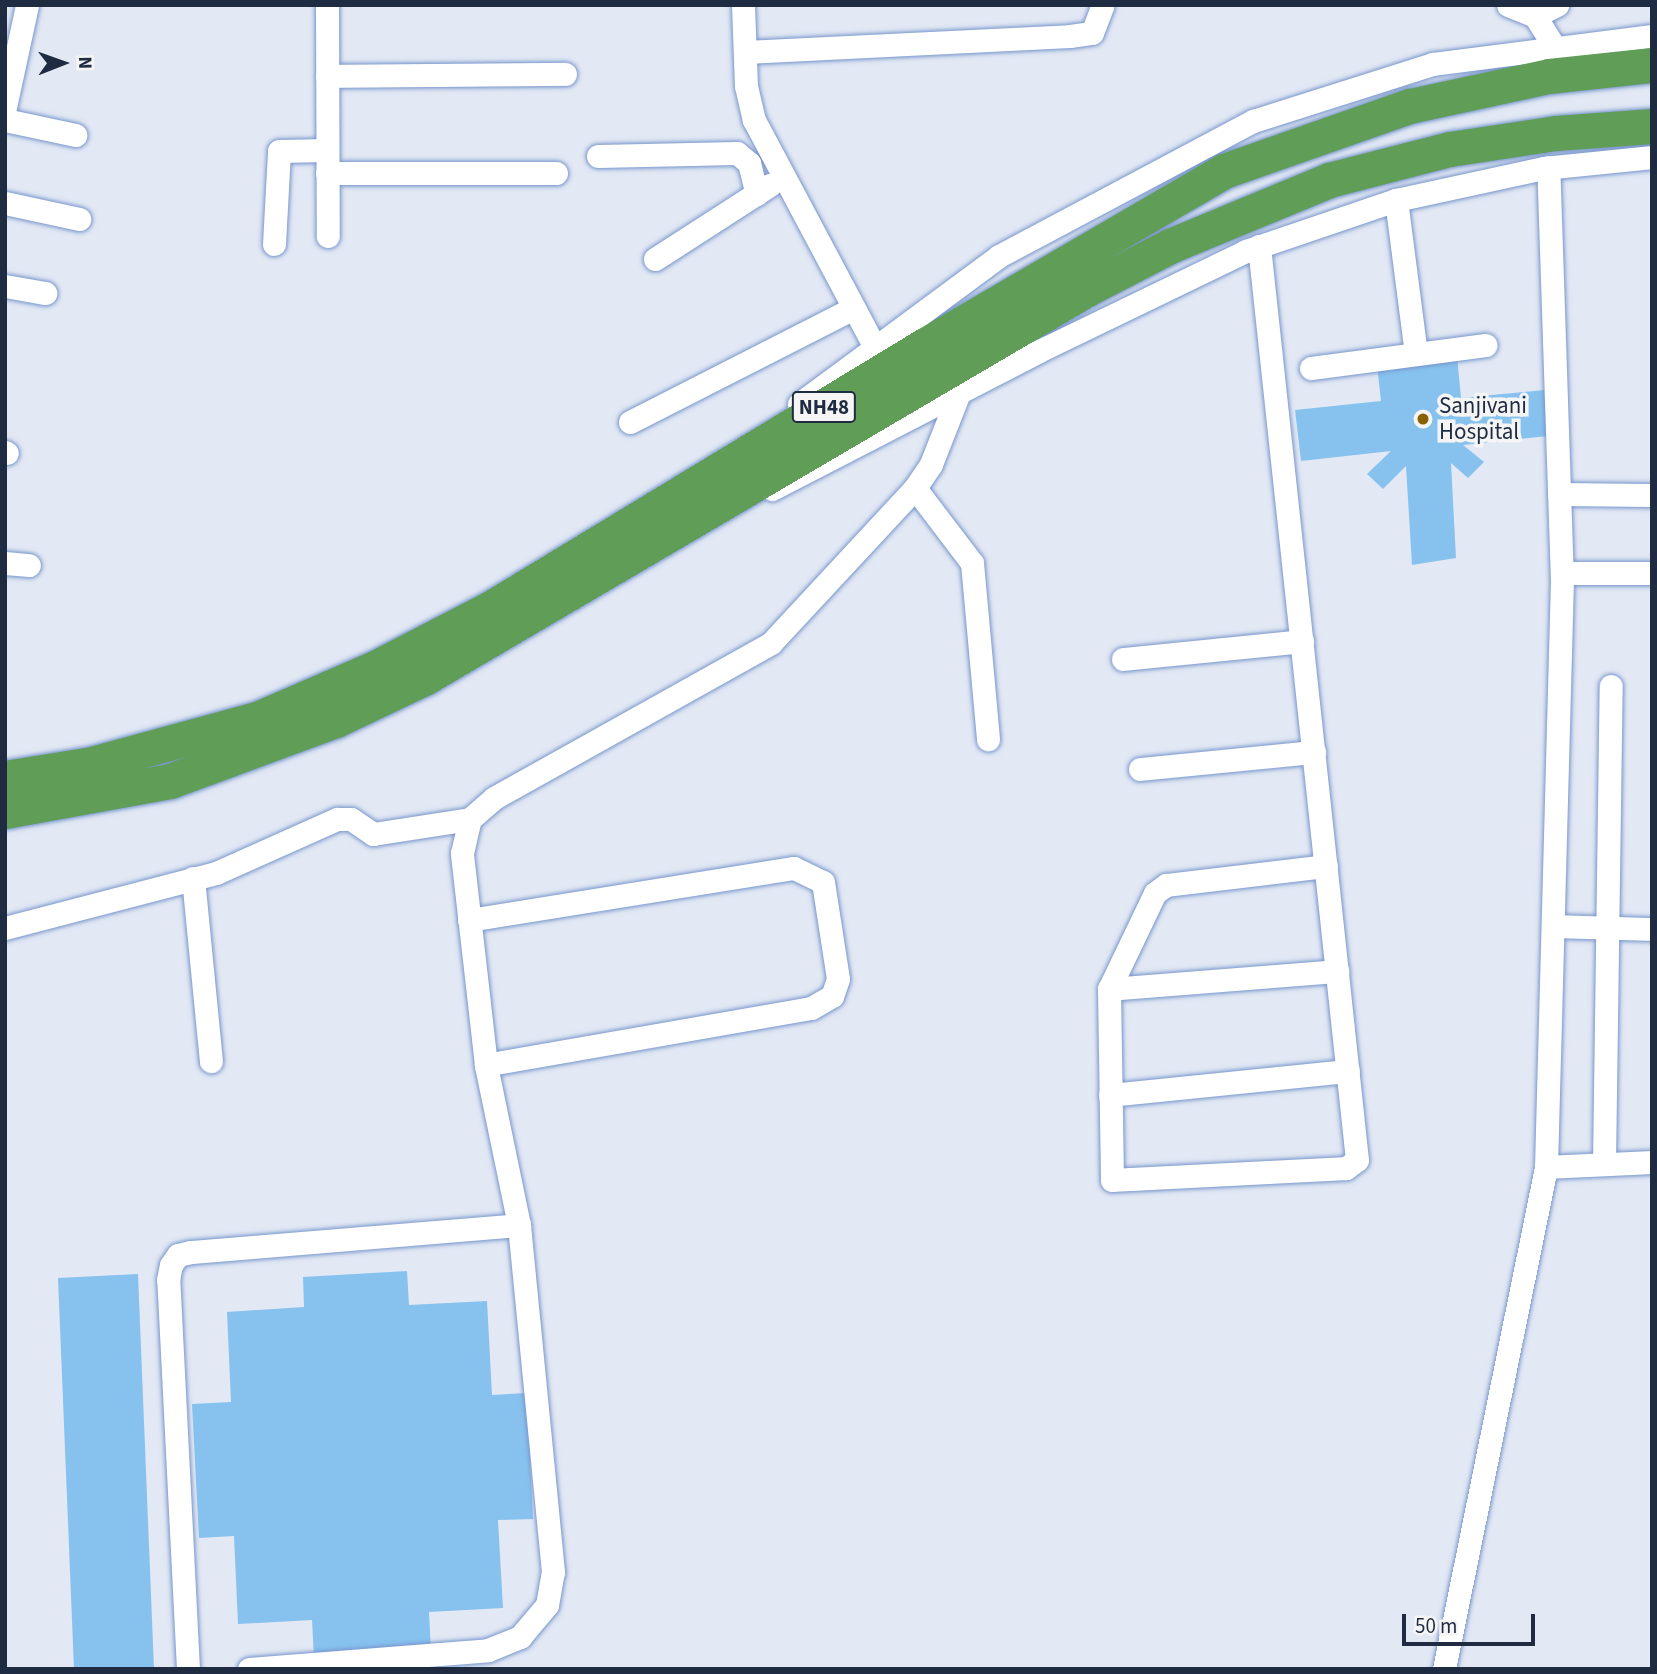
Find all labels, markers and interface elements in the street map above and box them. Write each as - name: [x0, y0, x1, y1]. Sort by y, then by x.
- north arrow: [28, 28, 98, 98]
- text: N: [71, 56, 98, 69]
- road number: NH48: [791, 390, 857, 424]
- place label: Sanjivani Hospital: [1439, 392, 1527, 446]
- marker: Sanjivani Hospital: [1413, 409, 1433, 429]
- scale bar: [1405, 1600, 1538, 1644]
- text: 50 m: [1415, 1611, 1457, 1641]

